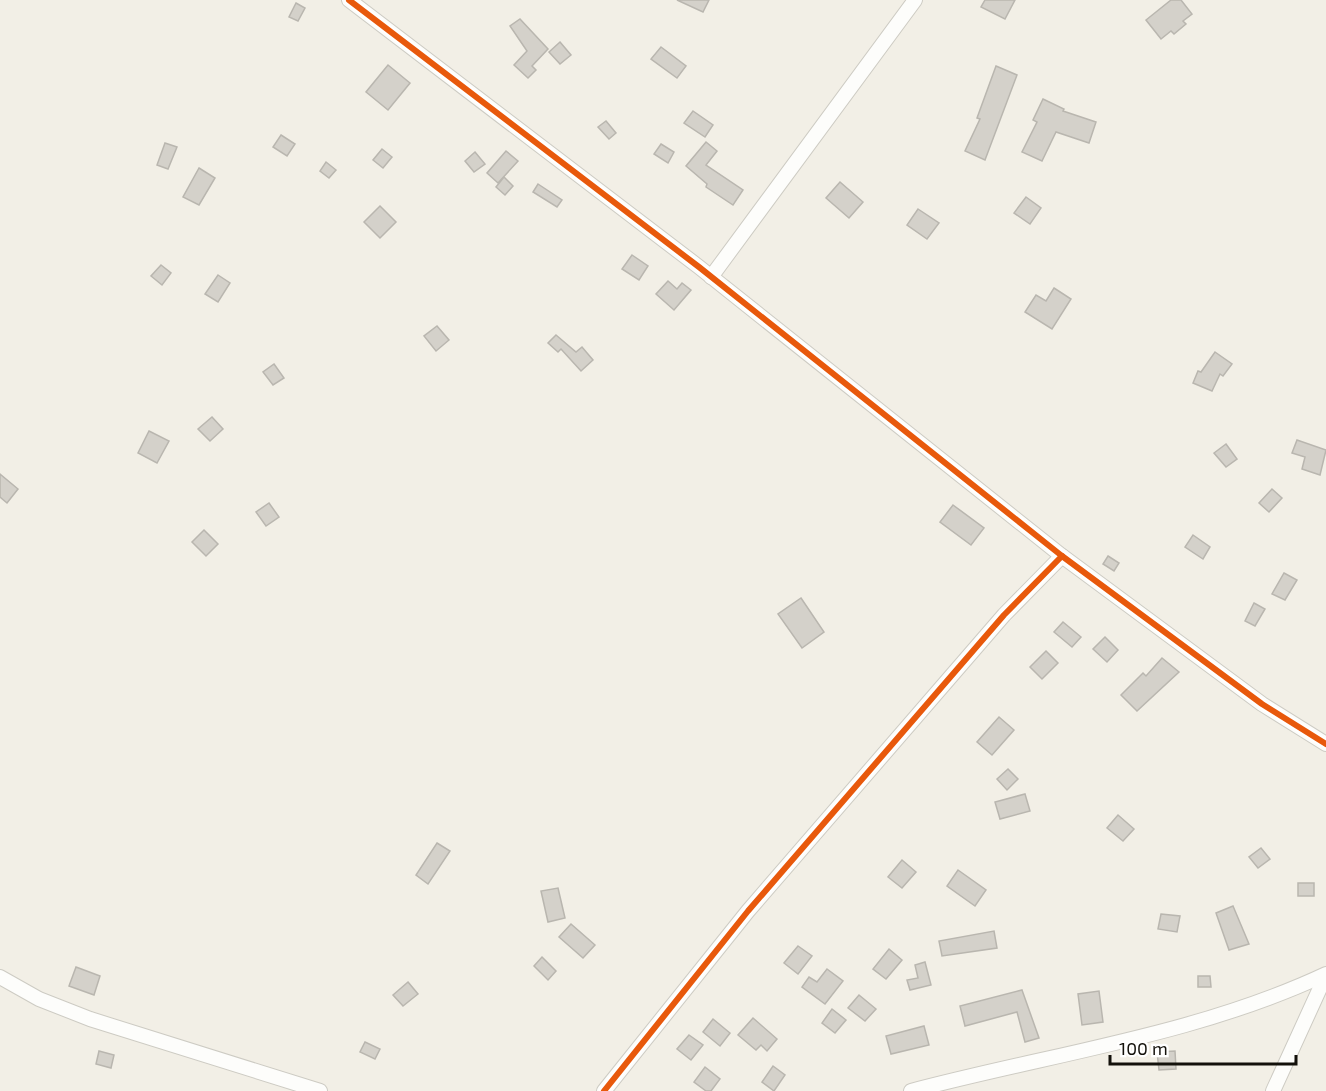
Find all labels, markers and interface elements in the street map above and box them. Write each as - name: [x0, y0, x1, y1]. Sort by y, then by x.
- scale bar: [1110, 1028, 1296, 1066]
- text: 100 m: [1119, 1037, 1168, 1059]

